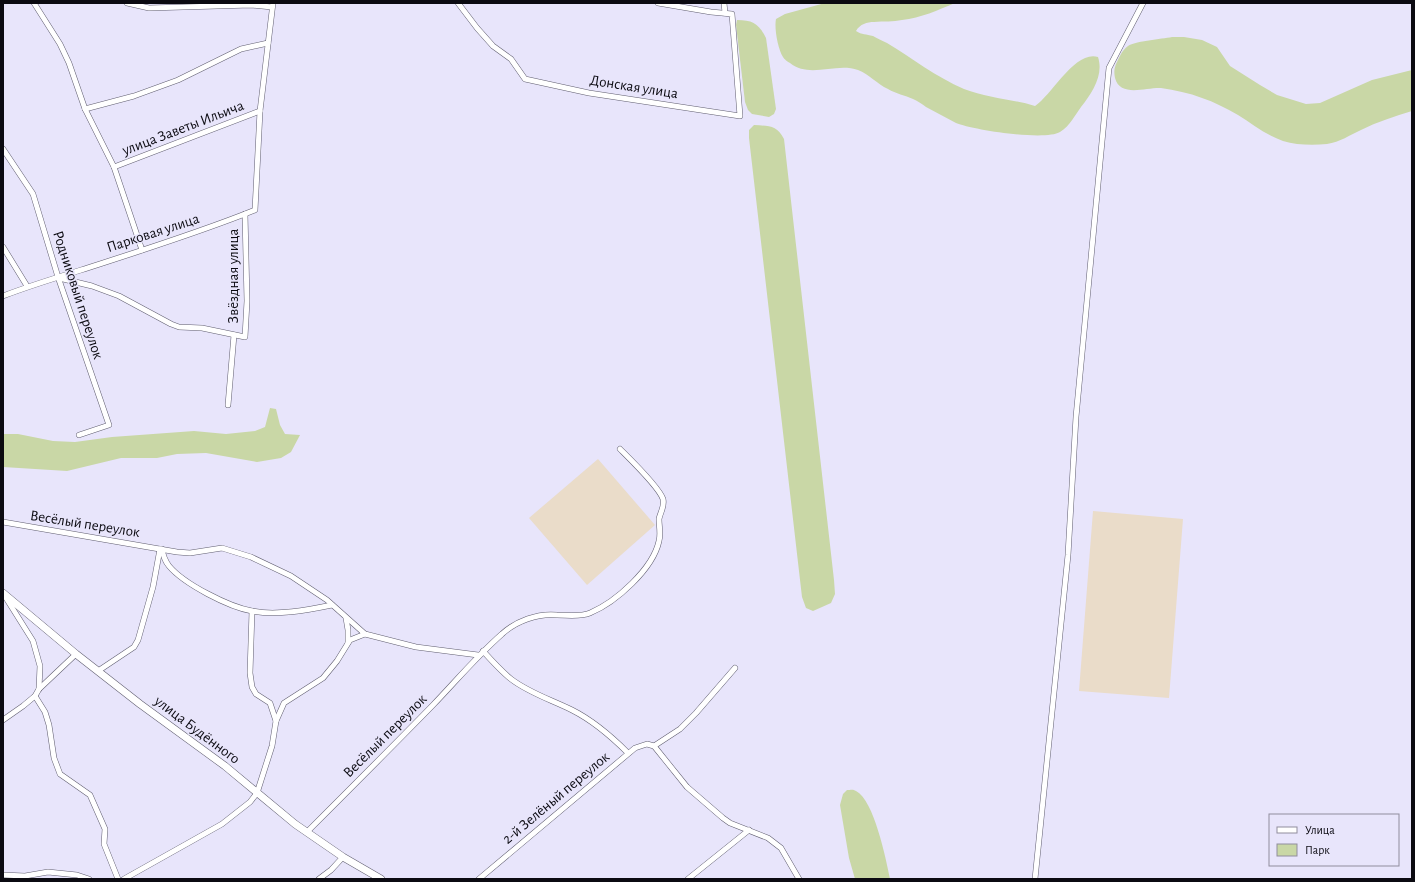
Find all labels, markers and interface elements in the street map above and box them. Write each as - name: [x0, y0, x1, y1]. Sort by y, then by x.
- street label: Донская улица: [589, 73, 679, 101]
- street label: улица Заветы Ильича: [119, 98, 246, 158]
- street label: Парковая улица: [105, 211, 201, 255]
- street label: Звёздная улица: [226, 228, 241, 323]
- street label: Родниковый переулок: [50, 229, 106, 361]
- street label: Весёлый переулок: [29, 508, 141, 540]
- street label: Весёлый переулок: [341, 691, 430, 780]
- street label: улица Будённого: [151, 693, 242, 767]
- street label: 2-й Зелёный переулок: [500, 749, 612, 847]
- legend: [1269, 814, 1399, 866]
- text: Улица: [1305, 824, 1335, 836]
- text: Парк: [1305, 844, 1330, 856]

